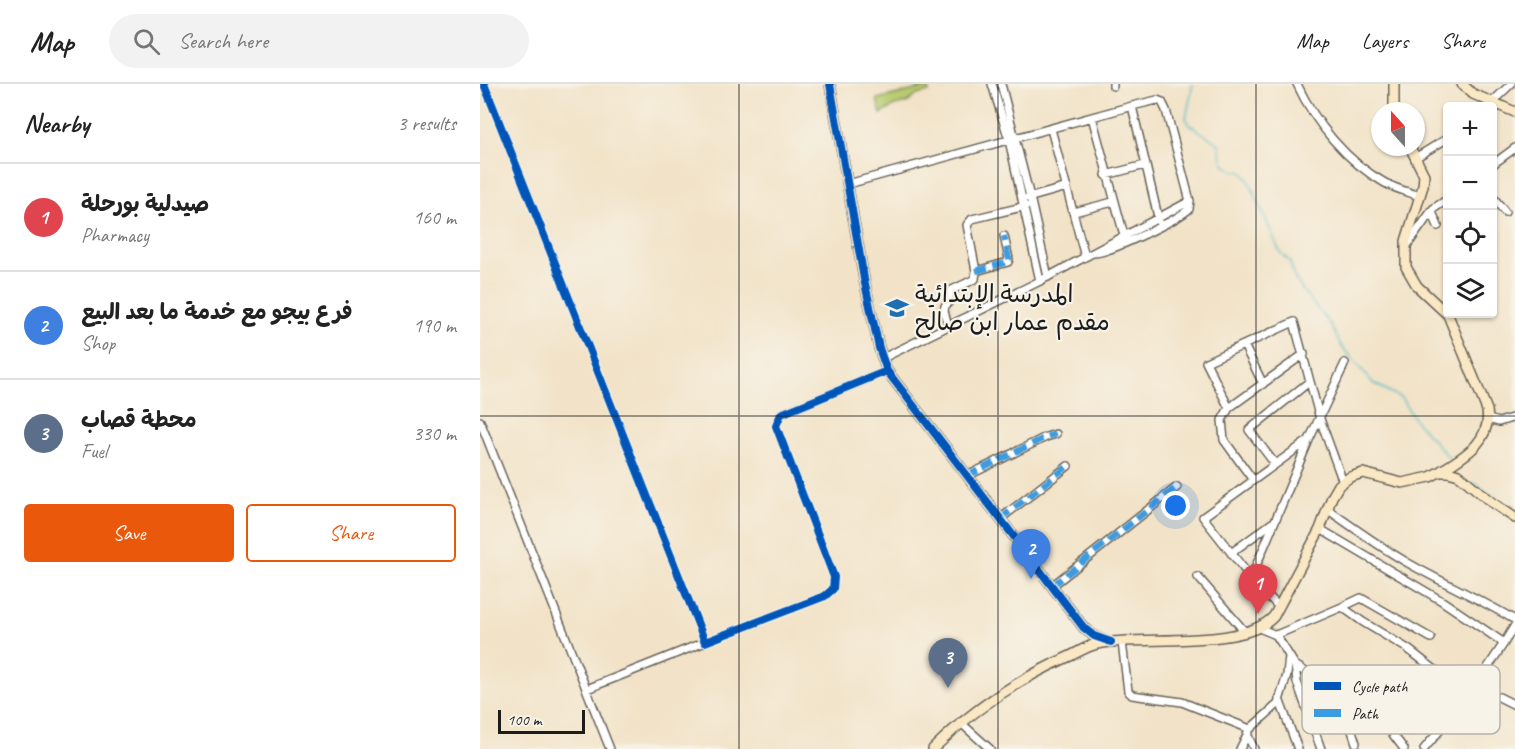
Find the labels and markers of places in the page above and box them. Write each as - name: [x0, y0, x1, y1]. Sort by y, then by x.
- place label: المدرسة الإبتدائية مقدم عمار ابن صالح: [915, 279, 1110, 340]
- school or university icon: المدرسة الإبتدائية مقدم عمار ابن صالح: [884, 295, 910, 321]
- pin: 2: [1012, 530, 1050, 579]
- pin: 1: [1238, 564, 1278, 614]
- pin: 3: [928, 638, 968, 688]

